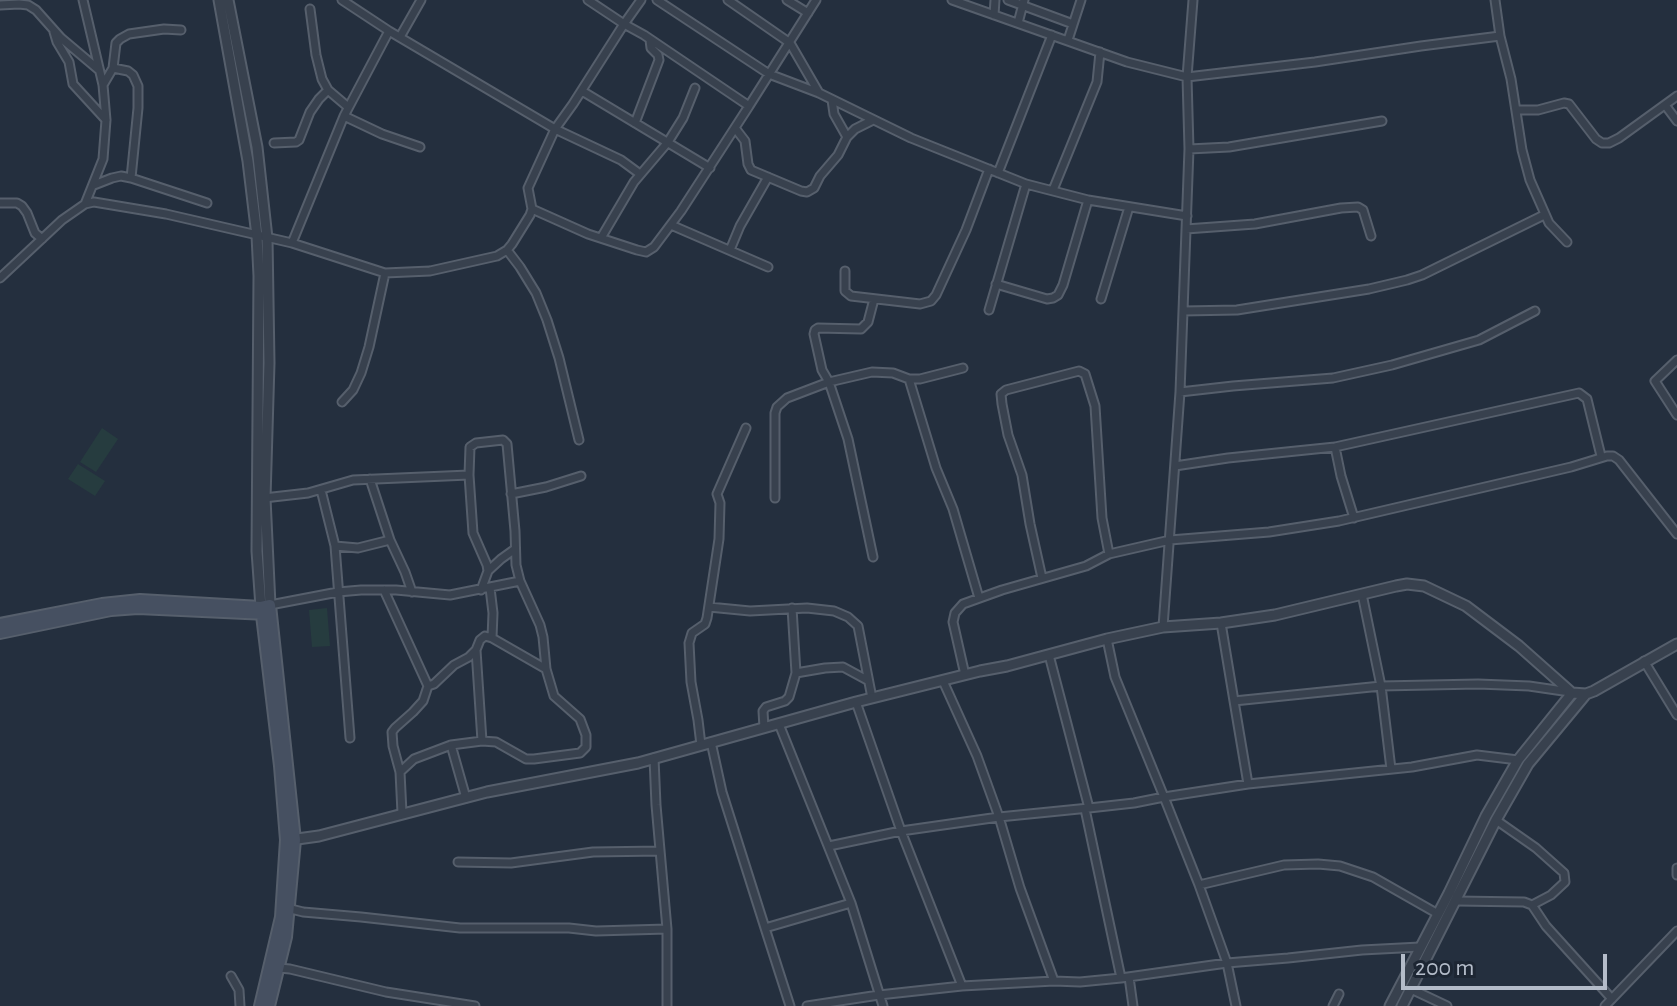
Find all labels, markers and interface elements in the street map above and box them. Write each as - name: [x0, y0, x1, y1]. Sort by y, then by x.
- scale bar: [1405, 938, 1611, 988]
- text: 200 m: [1415, 956, 1474, 980]

